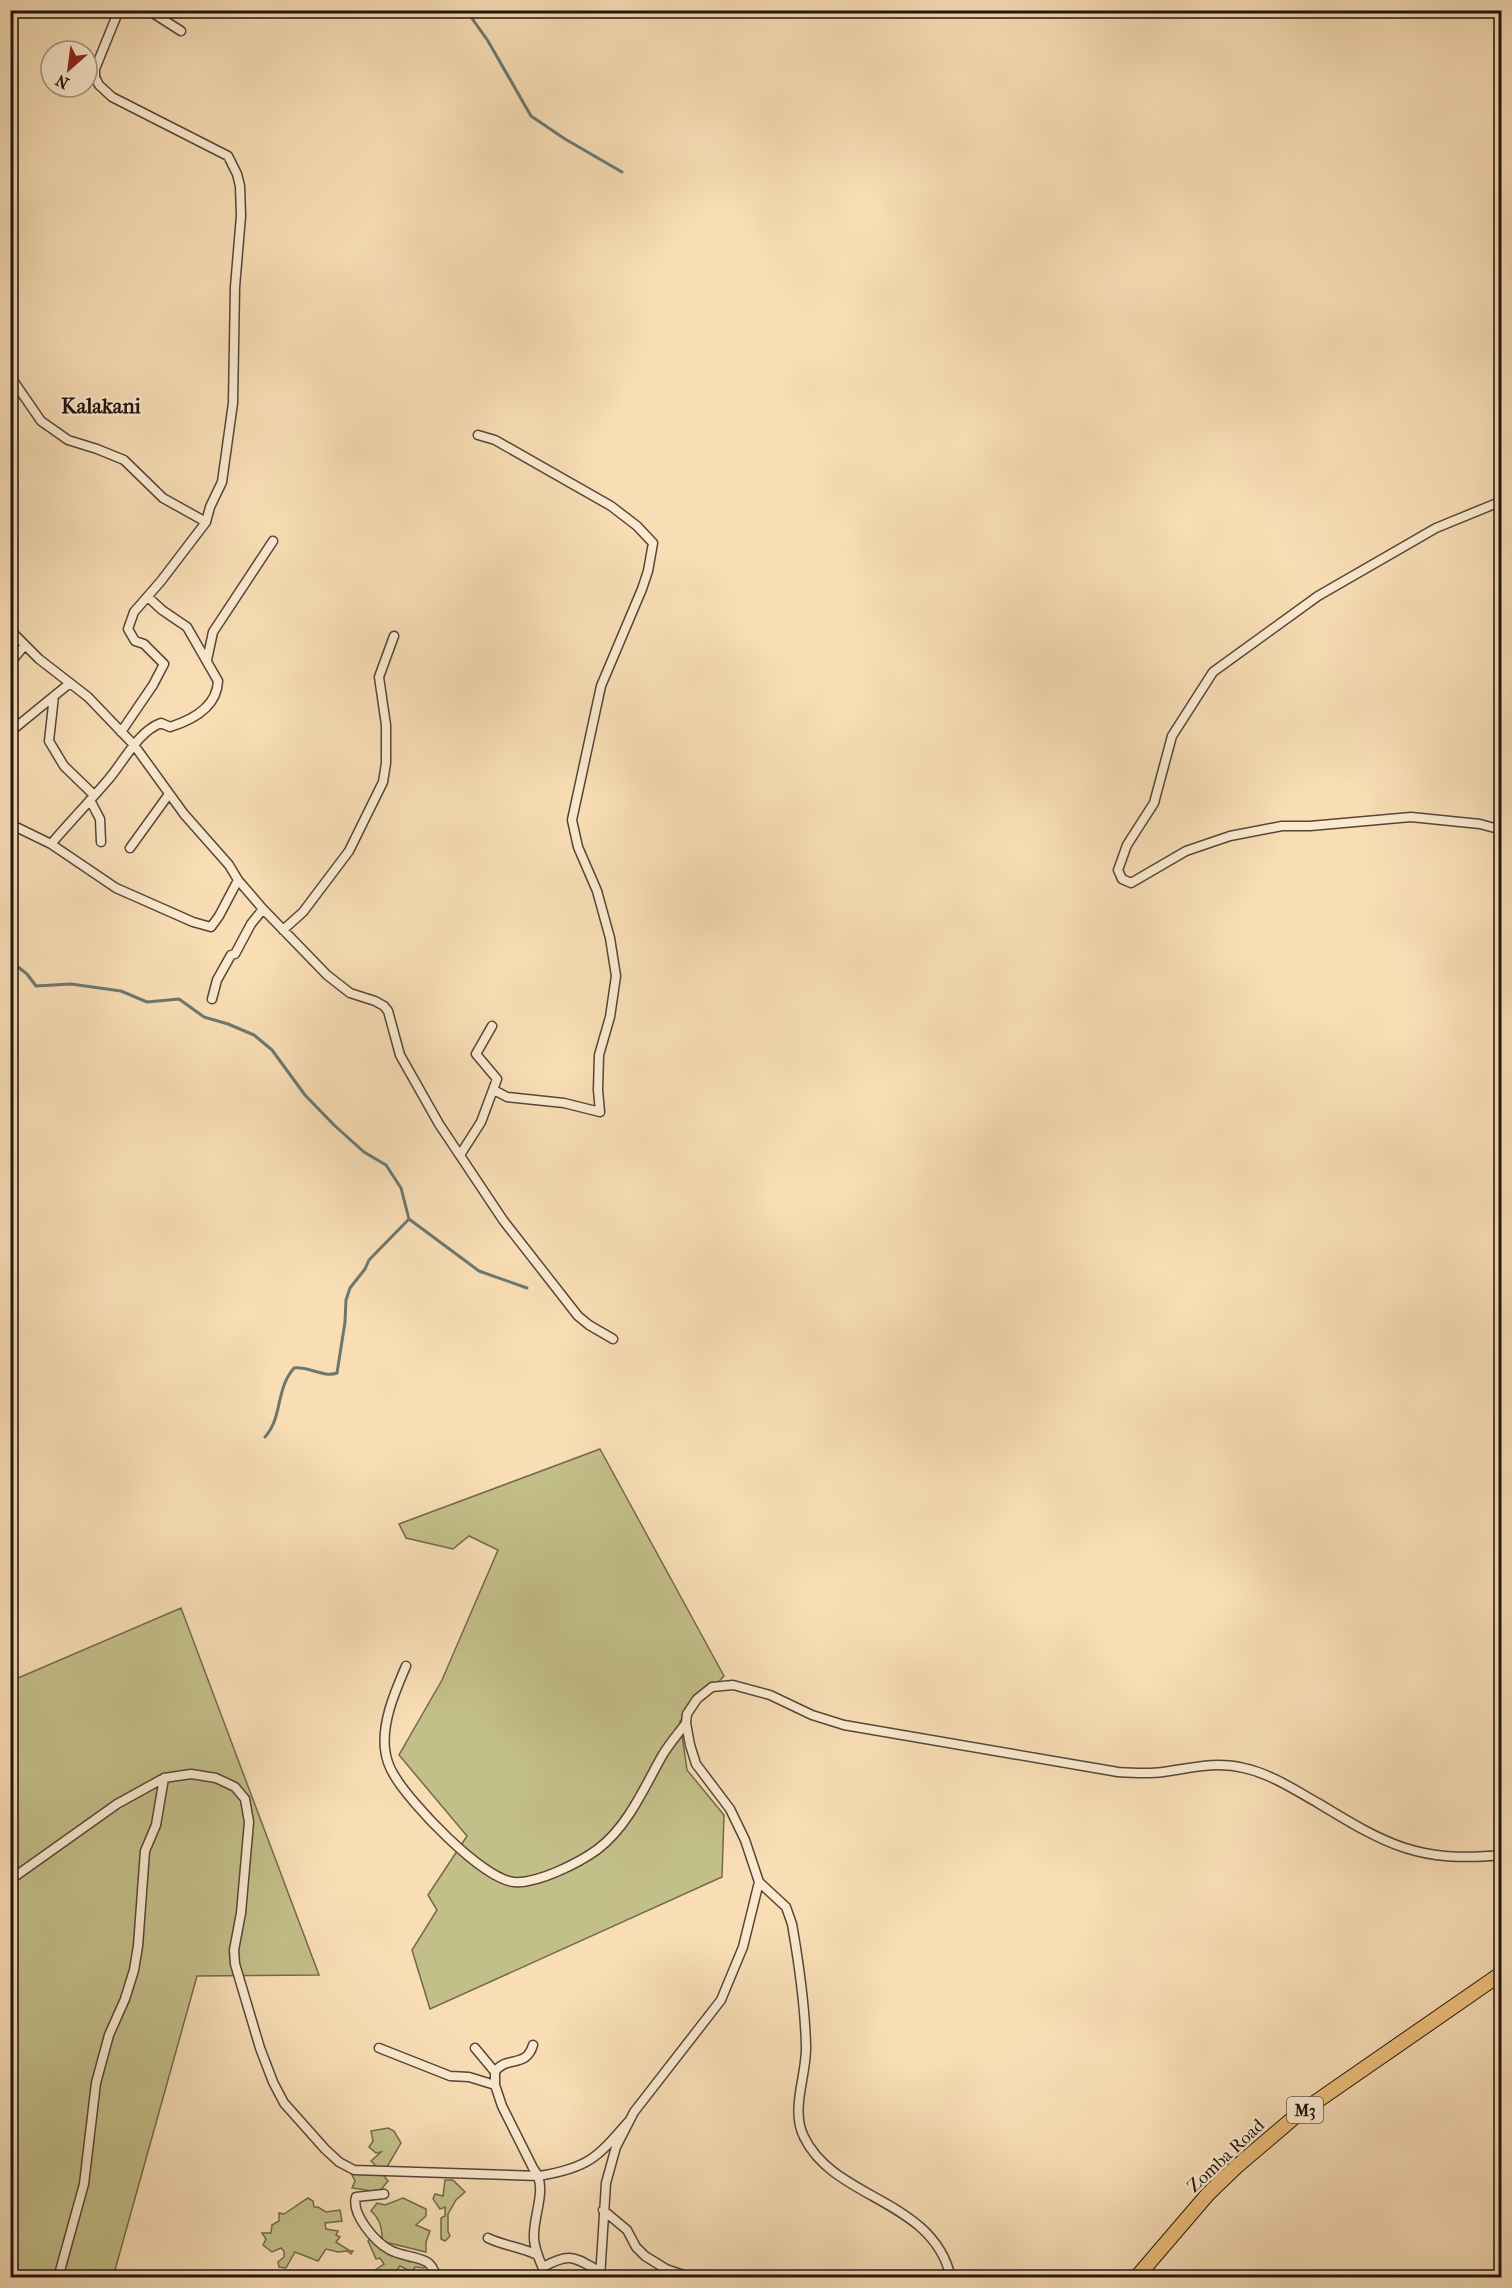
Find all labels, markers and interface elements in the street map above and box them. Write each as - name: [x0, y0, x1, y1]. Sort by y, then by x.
- north arrow: [39, 39, 99, 99]
- text: N: [52, 70, 72, 93]
- district label: Kalakani: [61, 394, 142, 418]
- road number: M3: [1287, 2097, 1323, 2123]
- street label: Zomba Road: [1183, 2115, 1269, 2197]

